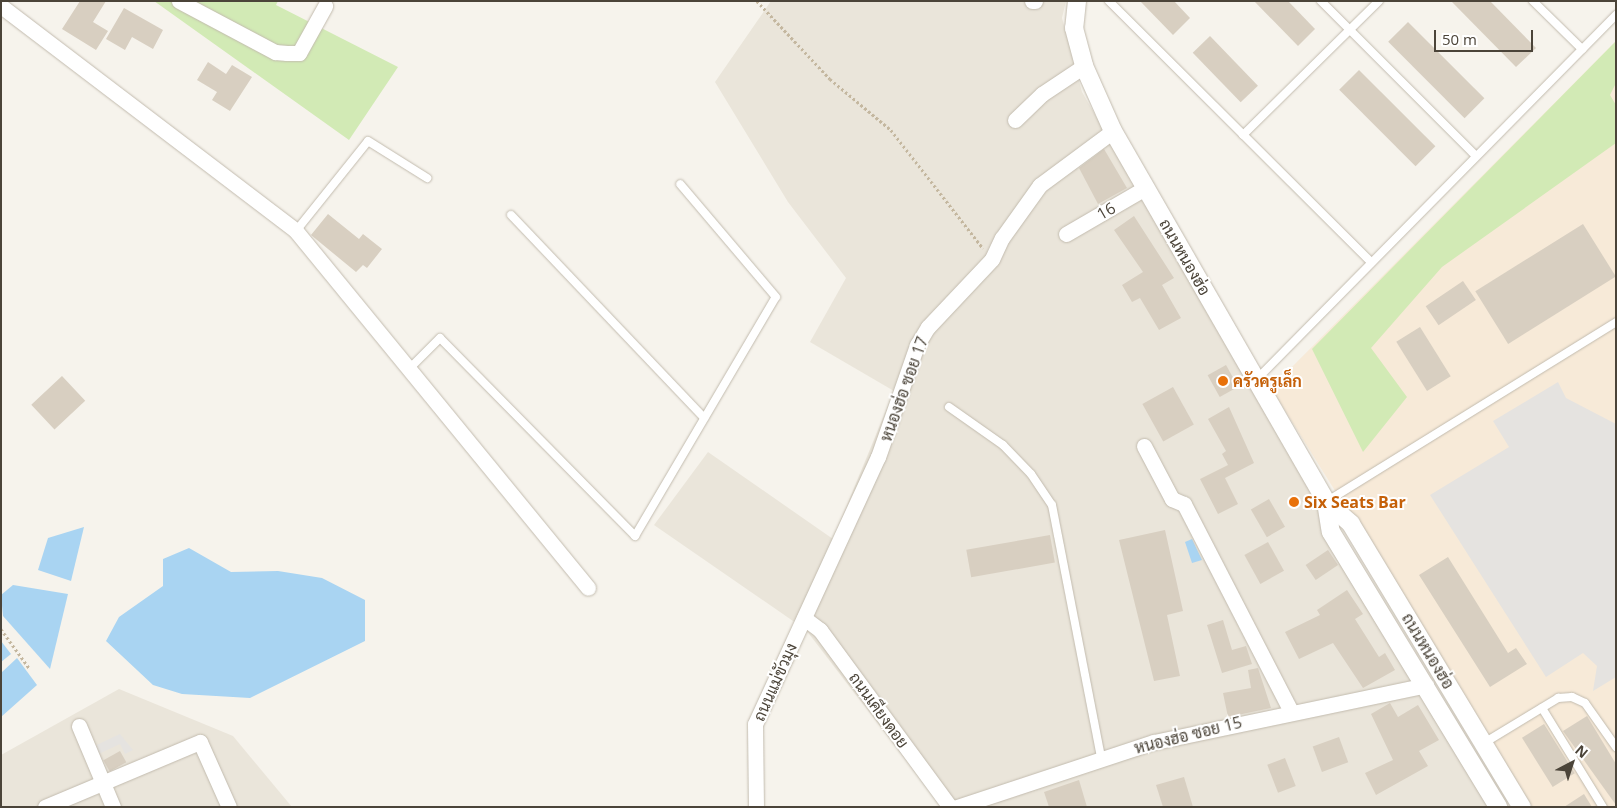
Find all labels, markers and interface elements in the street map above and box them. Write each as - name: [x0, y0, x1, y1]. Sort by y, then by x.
- scale bar: [1437, 20, 1536, 52]
- text: 50 m: [1442, 29, 1477, 49]
- street label: 16: [1093, 198, 1119, 224]
- street label: ถนนหนองฮ่อ: [1155, 215, 1215, 299]
- street label: หนองฮ่อ ซอย 17: [876, 334, 932, 444]
- place label: ครัวครูเล็ก: [1233, 371, 1302, 391]
- marker: ครัวครูเล็ก: [1217, 375, 1229, 387]
- place label: Six Seats Bar: [1304, 492, 1406, 512]
- marker: Six Seats Bar: [1288, 496, 1300, 508]
- street label: ถนนหนองฮ่อ: [1398, 610, 1458, 692]
- street label: ถนนแม่ขัวมุง: [749, 640, 801, 724]
- street label: ถนนเคียงดอย: [845, 668, 913, 752]
- street label: หนองฮ่อ ซอย 15: [1132, 712, 1244, 758]
- north arrow: [1547, 738, 1597, 788]
- text: N: [1571, 740, 1592, 762]

